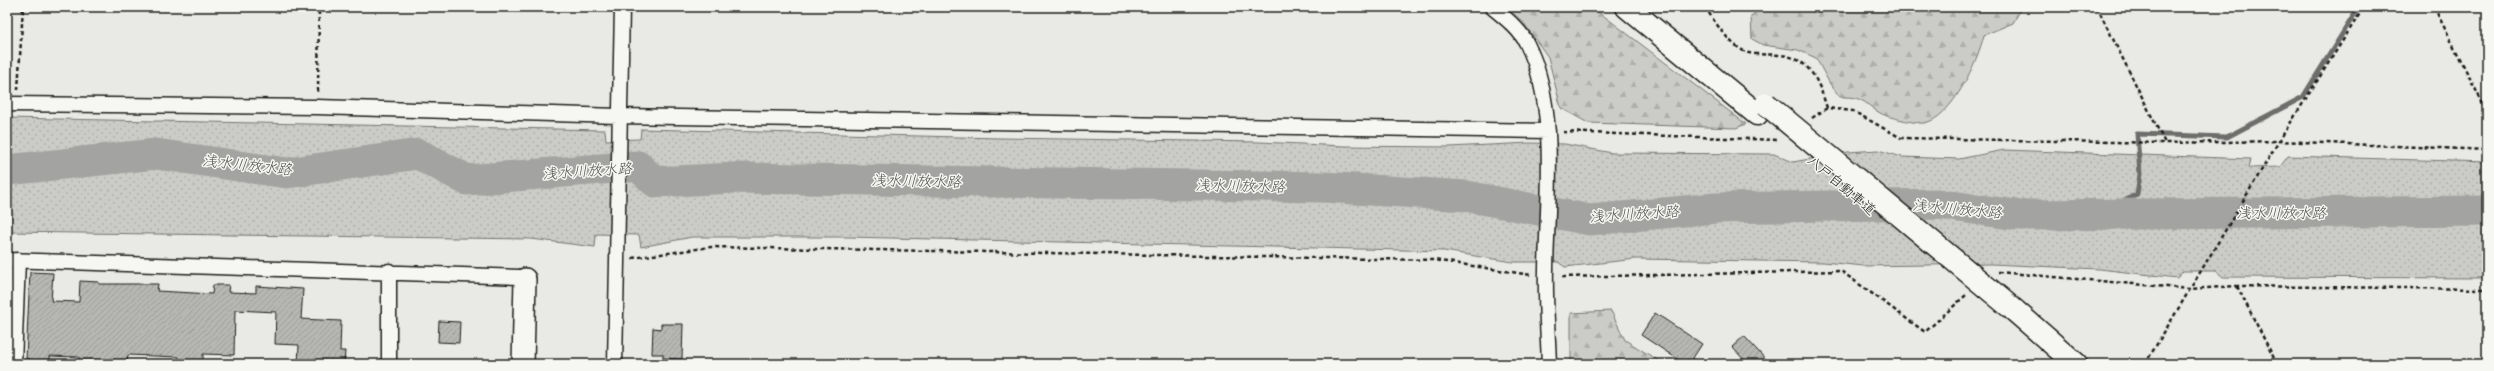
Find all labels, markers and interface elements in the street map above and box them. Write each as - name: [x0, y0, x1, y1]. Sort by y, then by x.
- water label: 浅水川放水路: [201, 150, 294, 179]
- street label: 八戸自動車道: [1804, 151, 1880, 219]
- water label: 浅水川放水路: [541, 158, 634, 183]
- water label: 浅水川放水路: [871, 170, 962, 191]
- water label: 浅水川放水路: [1195, 175, 1286, 196]
- water label: 浅水川放水路: [1911, 195, 2004, 222]
- water label: 浅水川放水路: [1588, 201, 1681, 226]
- water label: 浅水川放水路: [2236, 203, 2327, 222]

